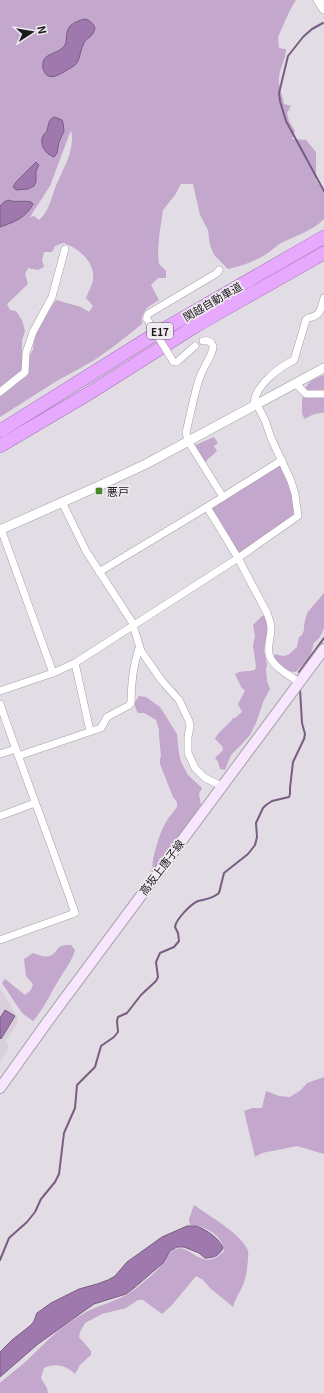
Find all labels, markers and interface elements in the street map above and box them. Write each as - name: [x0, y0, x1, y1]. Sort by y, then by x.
- north arrow: [12, 12, 52, 52]
- text: N: [34, 24, 51, 35]
- street label: 関越自動車道: [179, 278, 245, 324]
- road number: E17: [147, 323, 173, 339]
- place label: 悪戸: [107, 483, 129, 499]
- marker: 悪戸: [94, 486, 104, 496]
- street label: 高坂上唐子線: [135, 836, 187, 898]

